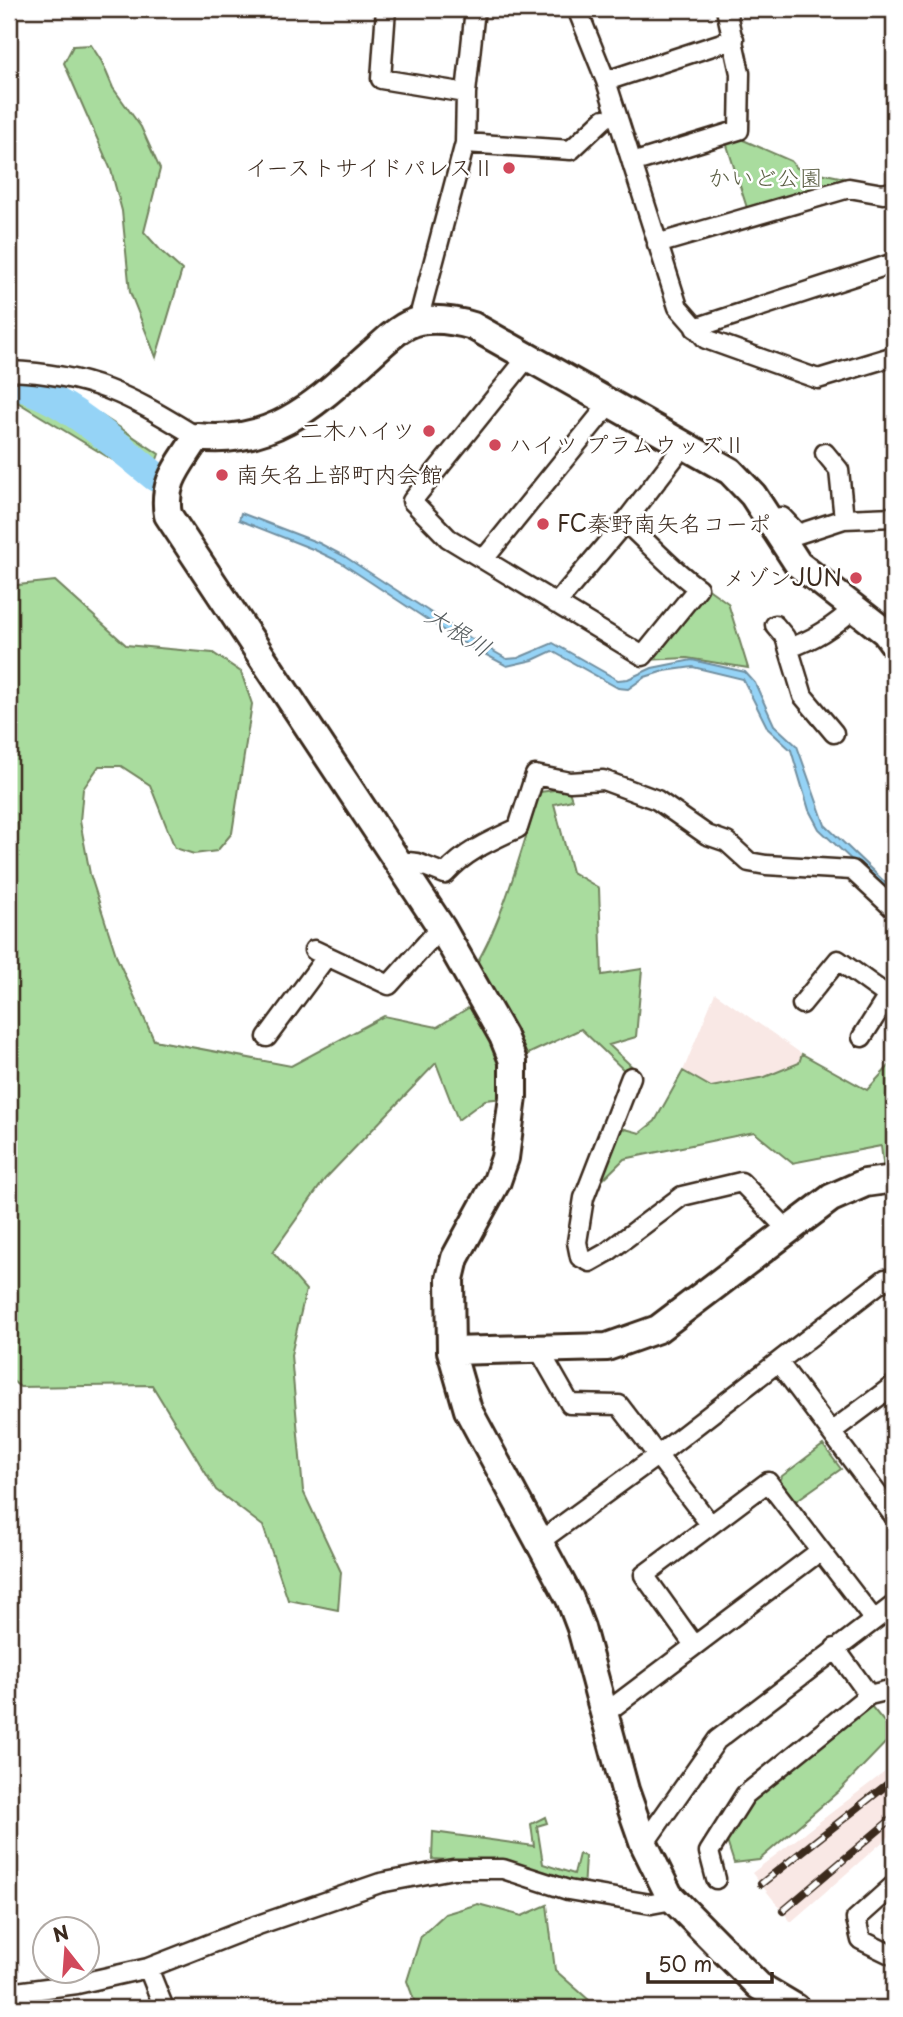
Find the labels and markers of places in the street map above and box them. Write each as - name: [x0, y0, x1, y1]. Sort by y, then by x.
- place label: イーストサイドパレスⅡ: [245, 149, 495, 184]
- marker: イーストサイドパレスⅡ: [501, 160, 517, 176]
- place label: 二木ハイツ: [300, 412, 415, 447]
- marker: 二木ハイツ: [421, 423, 437, 439]
- place label: ハイツ プラムウッズⅡ: [509, 426, 746, 461]
- marker: ハイツ プラムウッズⅡ: [487, 437, 503, 453]
- place label: 南矢名上部町内会館: [236, 456, 443, 491]
- marker: 南矢名上部町内会館: [214, 467, 230, 483]
- place label: FC秦野南矢名コーポ: [557, 505, 771, 540]
- marker: FC秦野南矢名コーポ: [535, 516, 551, 532]
- place label: メゾンJUN: [723, 559, 842, 594]
- marker: メゾンJUN: [848, 570, 864, 586]

